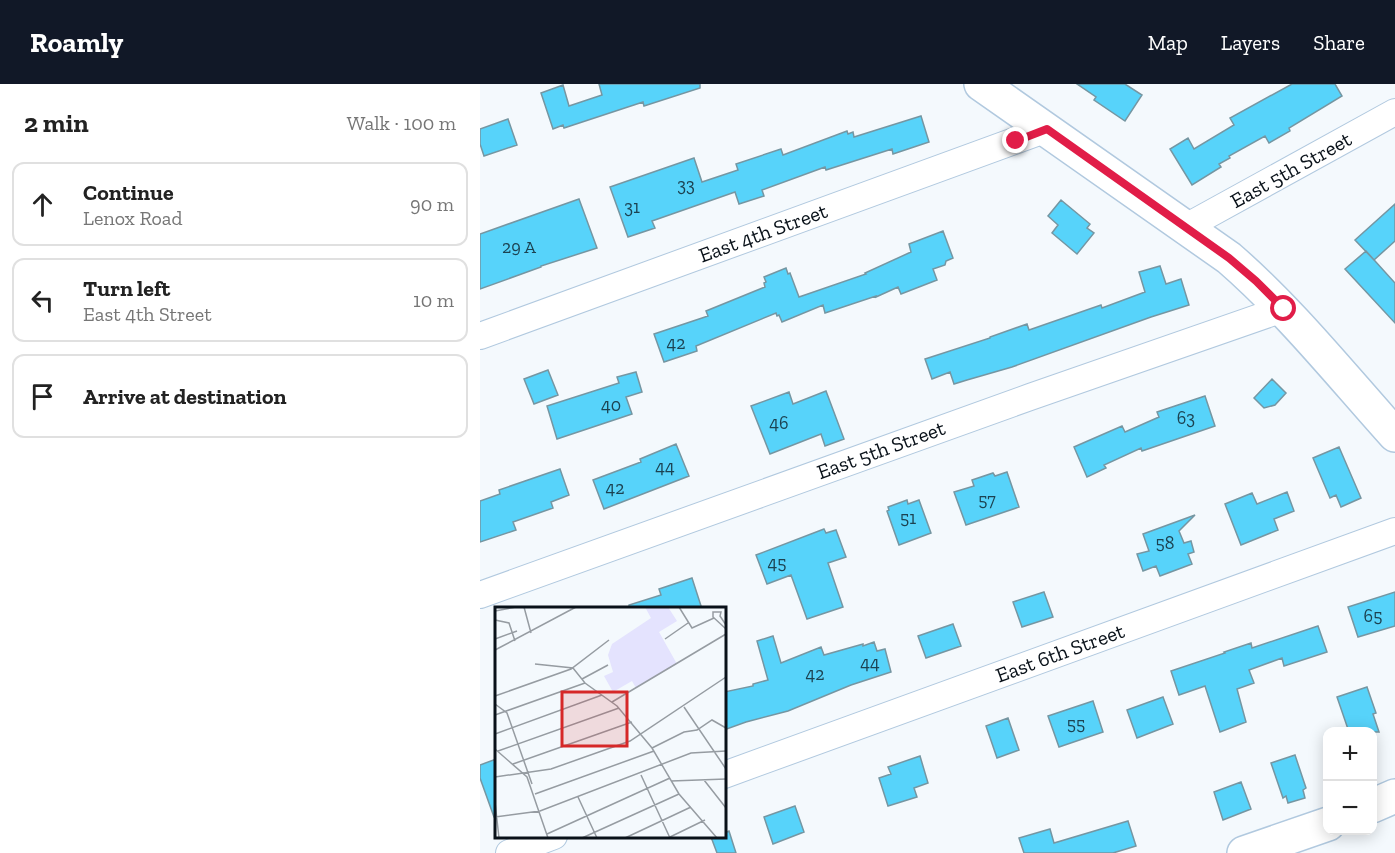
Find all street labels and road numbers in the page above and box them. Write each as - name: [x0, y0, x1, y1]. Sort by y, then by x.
- street label: East 5th Street: [1226, 126, 1356, 213]
- street label: East 4th Street: [695, 198, 831, 267]
- street label: East 5th Street: [813, 415, 948, 484]
- street label: East 6th Street: [992, 618, 1128, 687]

